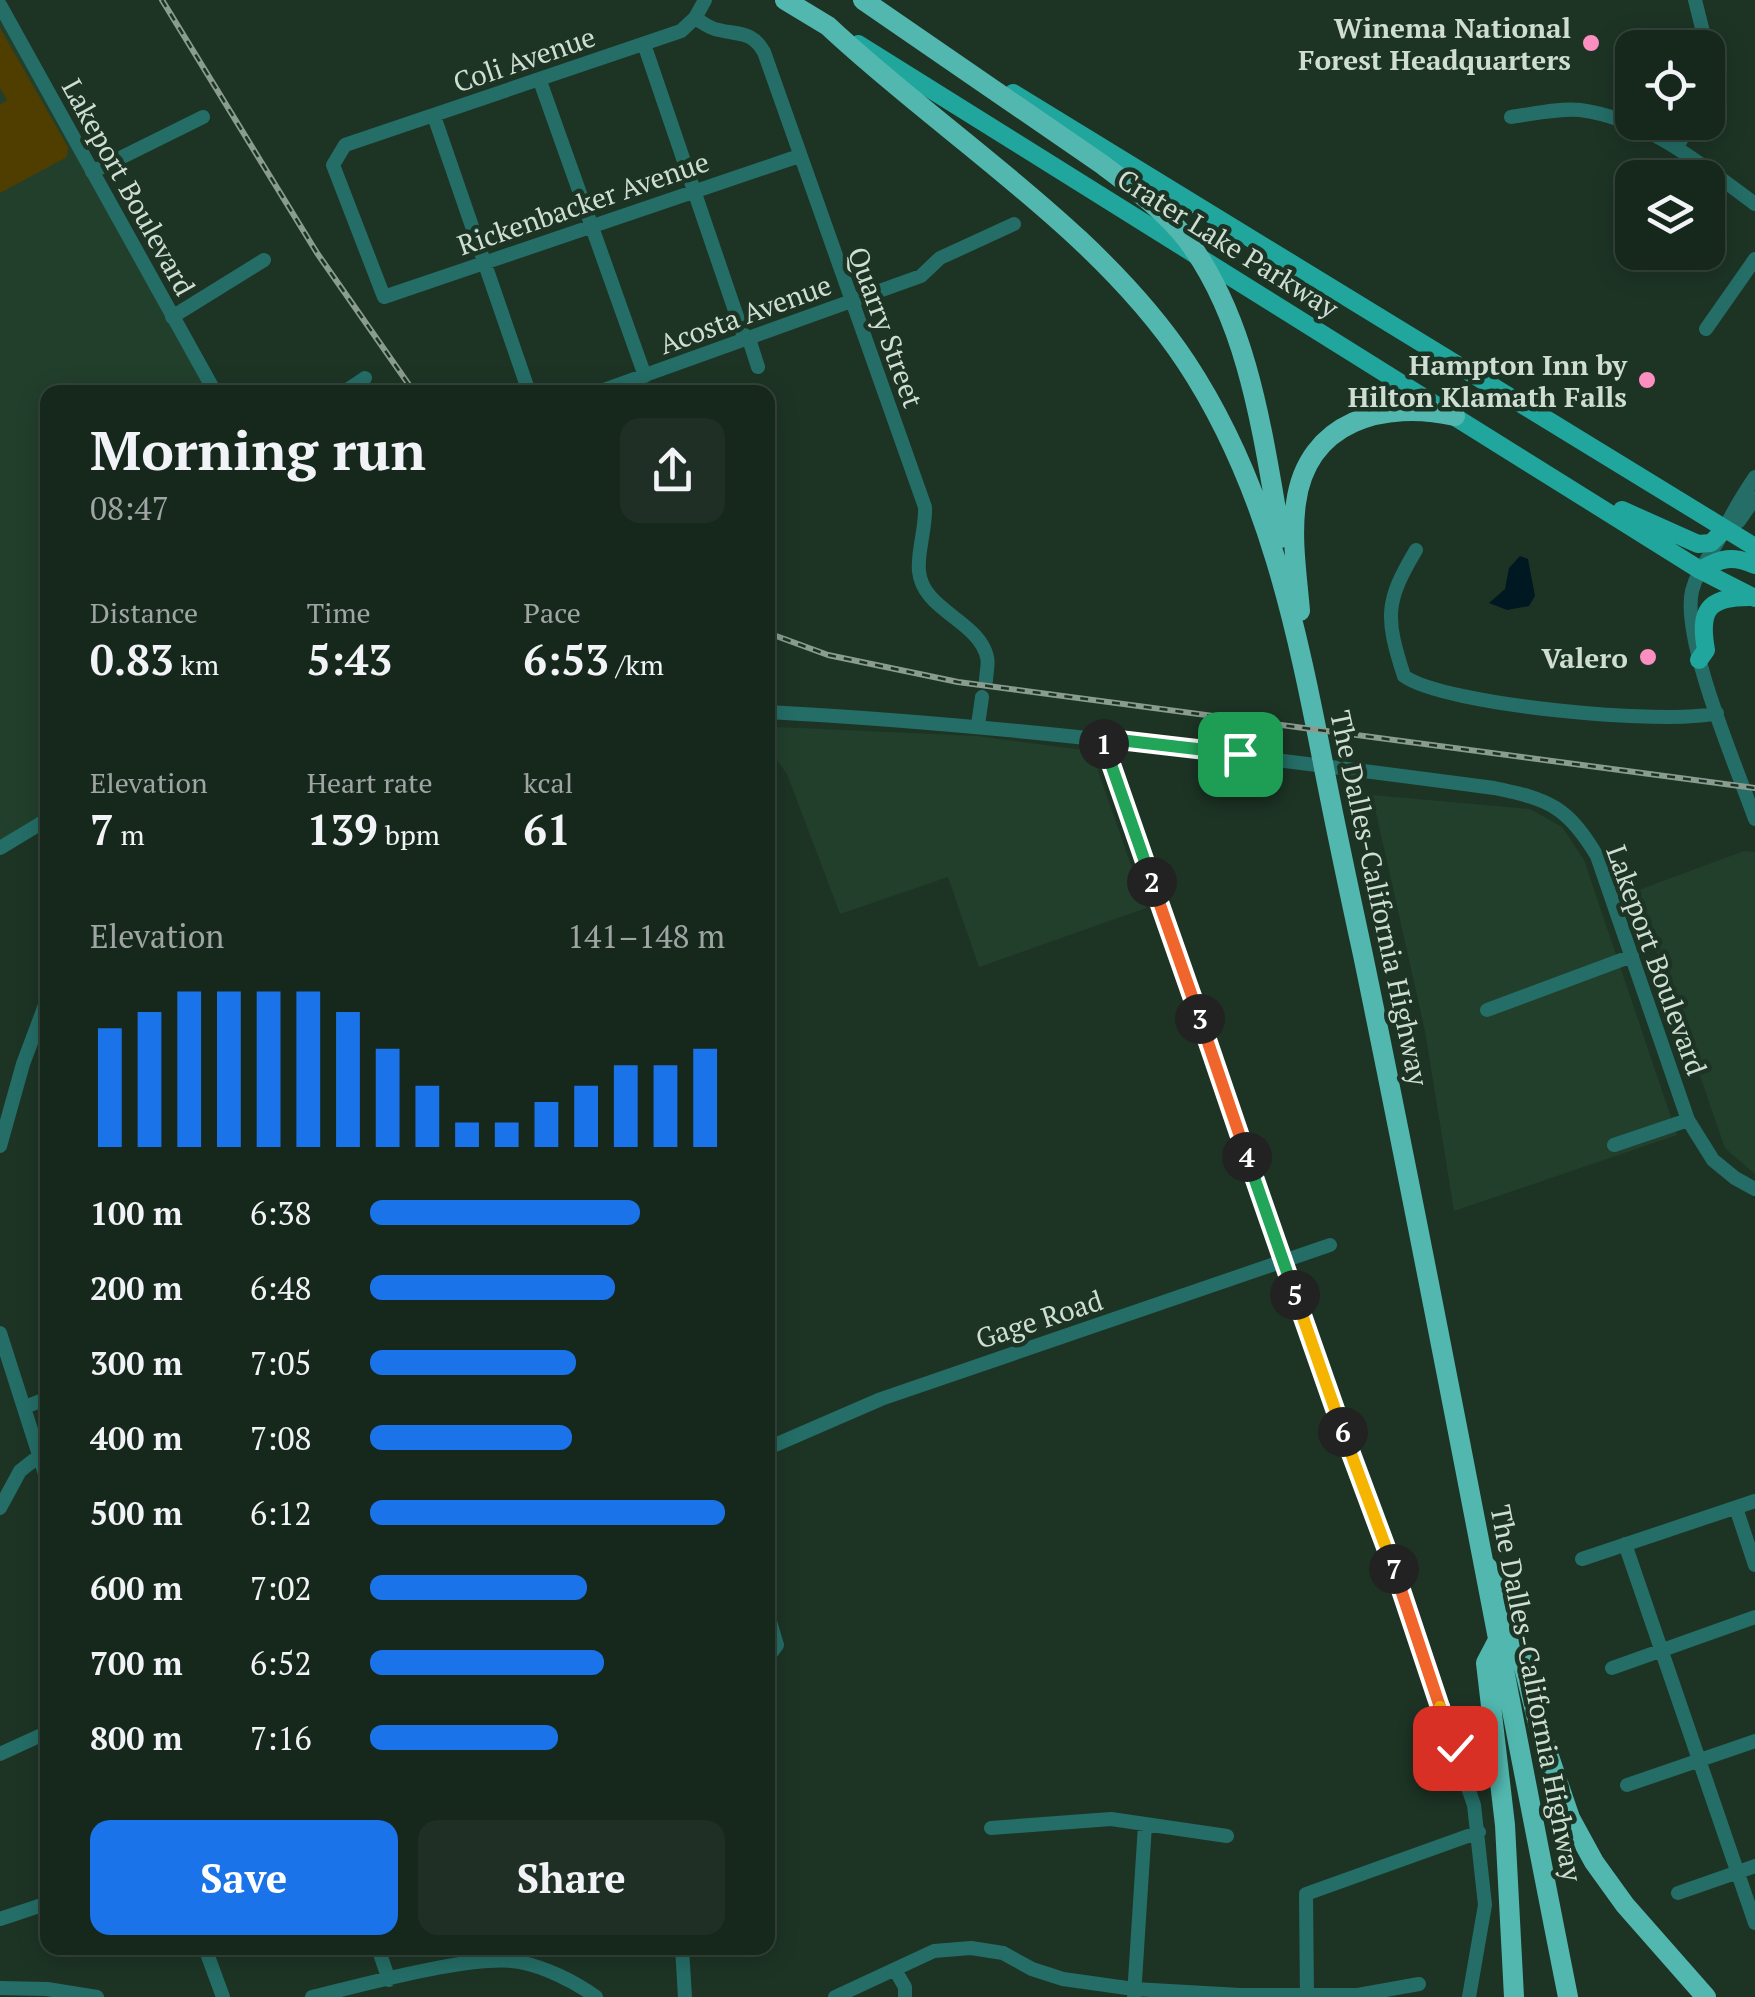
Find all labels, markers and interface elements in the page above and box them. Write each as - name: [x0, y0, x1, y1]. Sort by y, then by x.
- place label: Winema National Forest Headquarters: [1298, 9, 1571, 78]
- street label: Coli Avenue: [448, 17, 600, 101]
- map controls: [1615, 30, 1725, 270]
- button: locate: [1615, 30, 1725, 140]
- marker: Winema National Forest Headquarters: [1580, 32, 1602, 54]
- street label: Lakeport Boulevard: [54, 72, 204, 302]
- street label: Rickenbacker Avenue: [452, 143, 714, 263]
- street label: Crater Lake Parkway: [1110, 160, 1346, 326]
- button: layers: [1615, 160, 1725, 270]
- street label: Quarry Street: [840, 241, 932, 413]
- street label: Acosta Avenue: [654, 266, 836, 362]
- place label: Hampton Inn by Hilton Klamath Falls: [1348, 346, 1628, 415]
- marker: Hampton Inn by Hilton Klamath Falls: [1636, 369, 1658, 391]
- text: Morning run: [90, 413, 426, 486]
- button: share: [620, 418, 725, 523]
- text: 08:47: [90, 487, 169, 529]
- text: Distance: [90, 594, 198, 631]
- text: Time: [307, 594, 371, 631]
- text: Pace: [523, 594, 581, 631]
- text: 0.83: [90, 631, 174, 687]
- text: 5:43: [307, 631, 392, 687]
- text: 6:53: [523, 631, 609, 687]
- place label: Valero: [1541, 639, 1628, 676]
- text: km: [174, 646, 219, 683]
- text: /km: [609, 646, 664, 683]
- marker: Valero: [1637, 646, 1659, 668]
- street label: The Dalles-California Highway: [1322, 707, 1438, 1090]
- pin: [1198, 712, 1283, 797]
- pin: 1: [1079, 719, 1129, 769]
- text: 1: [1096, 725, 1112, 762]
- icon: arrive: [1213, 727, 1268, 782]
- text: Elevation: [90, 764, 208, 801]
- text: Heart rate: [307, 764, 433, 801]
- text: kcal: [523, 764, 573, 801]
- text: 7: [90, 801, 114, 857]
- text: 139: [307, 801, 378, 857]
- text: 61: [523, 801, 571, 857]
- text: m: [114, 816, 145, 853]
- text: bpm: [378, 816, 440, 853]
- street label: Lakeport Boulevard: [1598, 840, 1716, 1080]
- pin: 2: [1127, 857, 1177, 907]
- text: 2: [1144, 863, 1160, 900]
- text: Elevation: [90, 915, 224, 957]
- text: 141–148 m: [567, 915, 725, 957]
- pin: 3: [1175, 994, 1225, 1044]
- text: 3: [1192, 1000, 1208, 1037]
- pin: 4: [1222, 1132, 1272, 1182]
- text: 4: [1239, 1138, 1255, 1175]
- text: 100 m: [90, 1192, 182, 1234]
- text: 6:38: [250, 1192, 312, 1234]
- text: 200 m: [90, 1267, 182, 1309]
- text: 6:48: [250, 1267, 312, 1309]
- pin: 5: [1270, 1270, 1320, 1320]
- text: 5: [1287, 1276, 1303, 1313]
- street label: Gage Road: [971, 1281, 1107, 1357]
- text: 300 m: [90, 1342, 182, 1384]
- text: 7:05: [250, 1342, 312, 1384]
- pin: 6: [1318, 1407, 1368, 1457]
- text: 6: [1335, 1413, 1351, 1450]
- text: 400 m: [90, 1417, 182, 1459]
- text: 7:08: [250, 1417, 312, 1459]
- text: 500 m: [90, 1492, 182, 1534]
- text: 6:12: [250, 1492, 312, 1534]
- street label: The Dalles-California Highway: [1482, 1502, 1592, 1885]
- pin: 7: [1369, 1544, 1419, 1594]
- text: 7: [1386, 1550, 1402, 1587]
- text: 600 m: [90, 1567, 182, 1609]
- text: 7:02: [250, 1567, 312, 1609]
- text: 700 m: [90, 1642, 182, 1684]
- text: 6:52: [250, 1642, 312, 1684]
- pin: [1413, 1706, 1498, 1791]
- text: 800 m: [90, 1717, 182, 1759]
- text: 7:16: [250, 1717, 312, 1759]
- icon: check: [1428, 1721, 1483, 1776]
- button: Save: [90, 1820, 398, 1935]
- button: Share: [418, 1820, 725, 1935]

